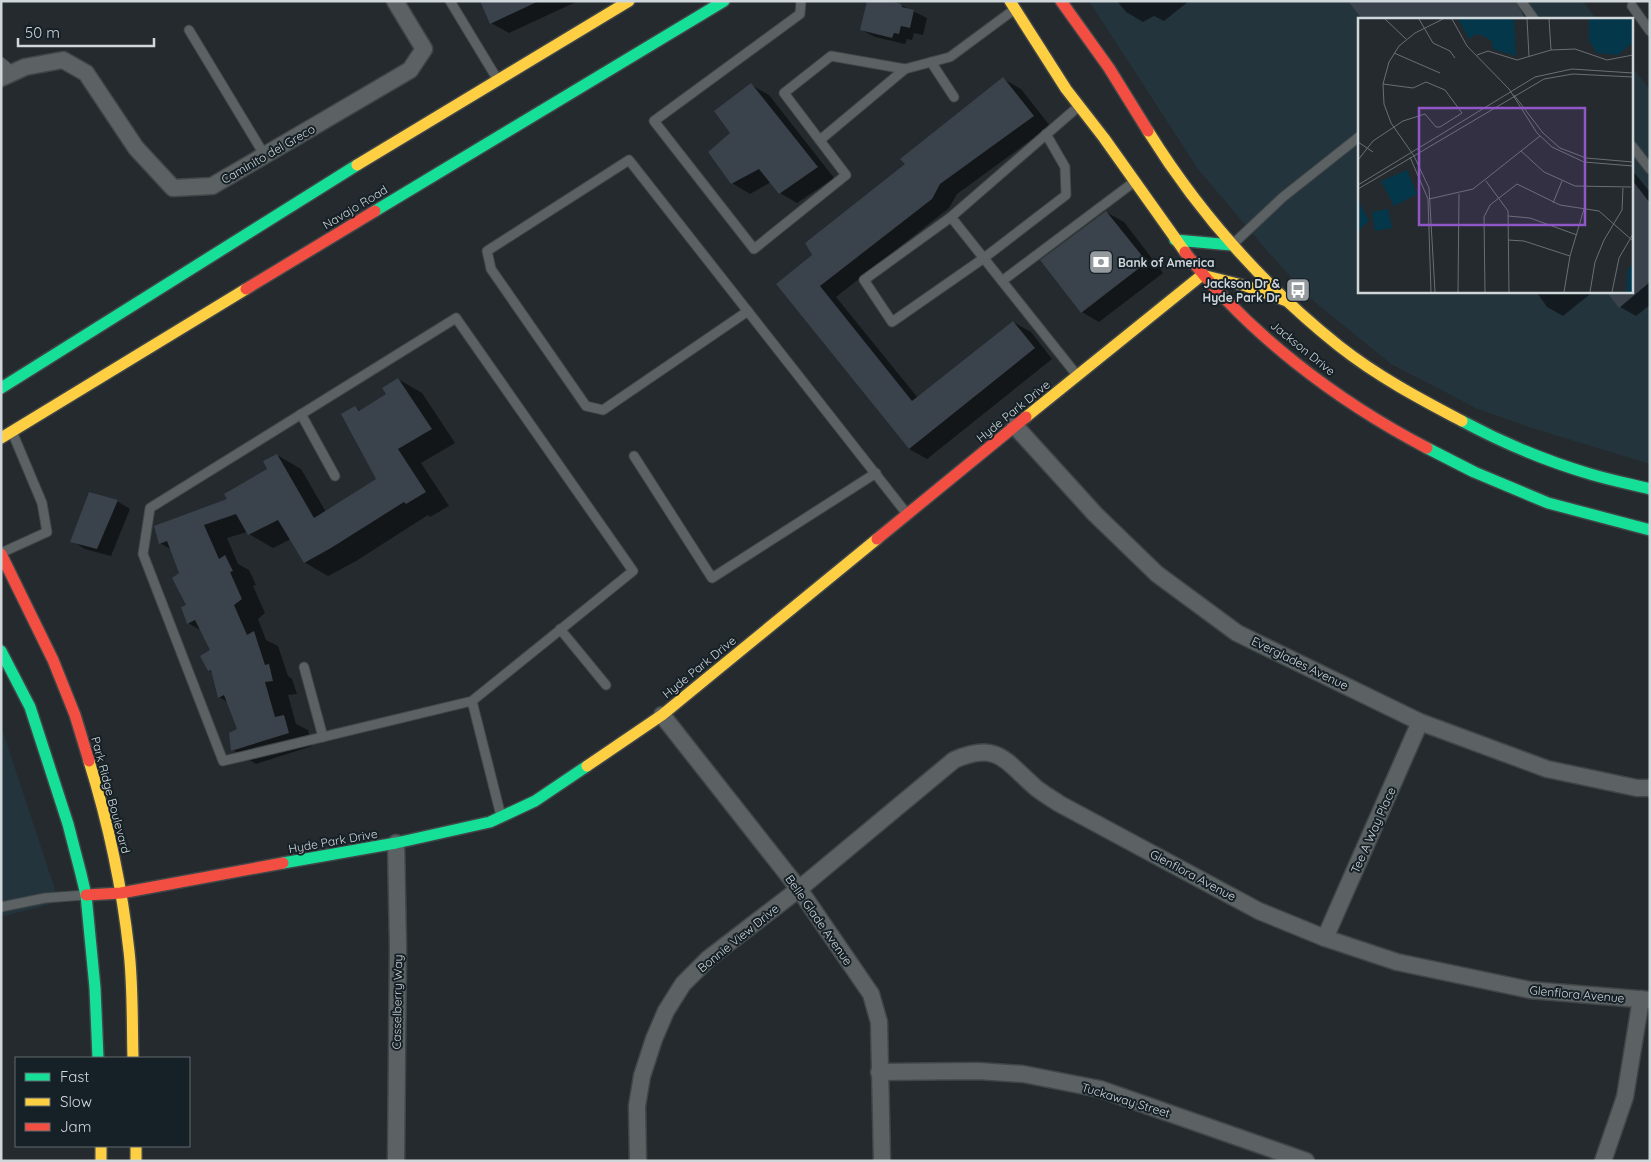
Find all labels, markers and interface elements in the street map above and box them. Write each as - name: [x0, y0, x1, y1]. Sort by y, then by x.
- scale bar: [18, 15, 154, 47]
- inset map: [1358, 18, 1634, 292]
- text: 50 m: [25, 23, 60, 42]
- street label: Caminito del Greco: [218, 121, 318, 187]
- street label: Navajo Road: [320, 182, 390, 232]
- bank icon: Bank of America: [1088, 249, 1114, 275]
- place label: Bank of America: [1118, 255, 1214, 270]
- place label: Jackson Dr & Hyde Park Dr: [1203, 276, 1280, 305]
- bus stop icon: Jackson Dr & Hyde Park Dr: [1285, 277, 1311, 303]
- street label: Jackson Drive: [1268, 317, 1338, 379]
- street label: Hyde Park Drive: [973, 377, 1053, 445]
- street label: Hyde Park Drive: [659, 633, 739, 701]
- street label: Everglades Avenue: [1249, 633, 1351, 693]
- street label: Park Ridge Boulevard: [88, 735, 134, 855]
- street label: Tee A Way Place: [1347, 784, 1399, 875]
- street label: Hyde Park Drive: [287, 826, 379, 856]
- street label: Glenflora Avenue: [1148, 846, 1239, 904]
- street label: Belle Glade Avenue: [782, 872, 856, 968]
- street label: Bonnie View Drive: [694, 901, 782, 975]
- street label: Casselberry Way: [389, 954, 405, 1050]
- street label: Glenflora Avenue: [1529, 982, 1625, 1006]
- legend: [15, 1057, 190, 1147]
- text: Fast: [60, 1067, 89, 1086]
- street label: Tuckaway Street: [1080, 1079, 1172, 1121]
- text: Slow: [60, 1092, 92, 1111]
- text: Jam: [60, 1117, 91, 1136]

